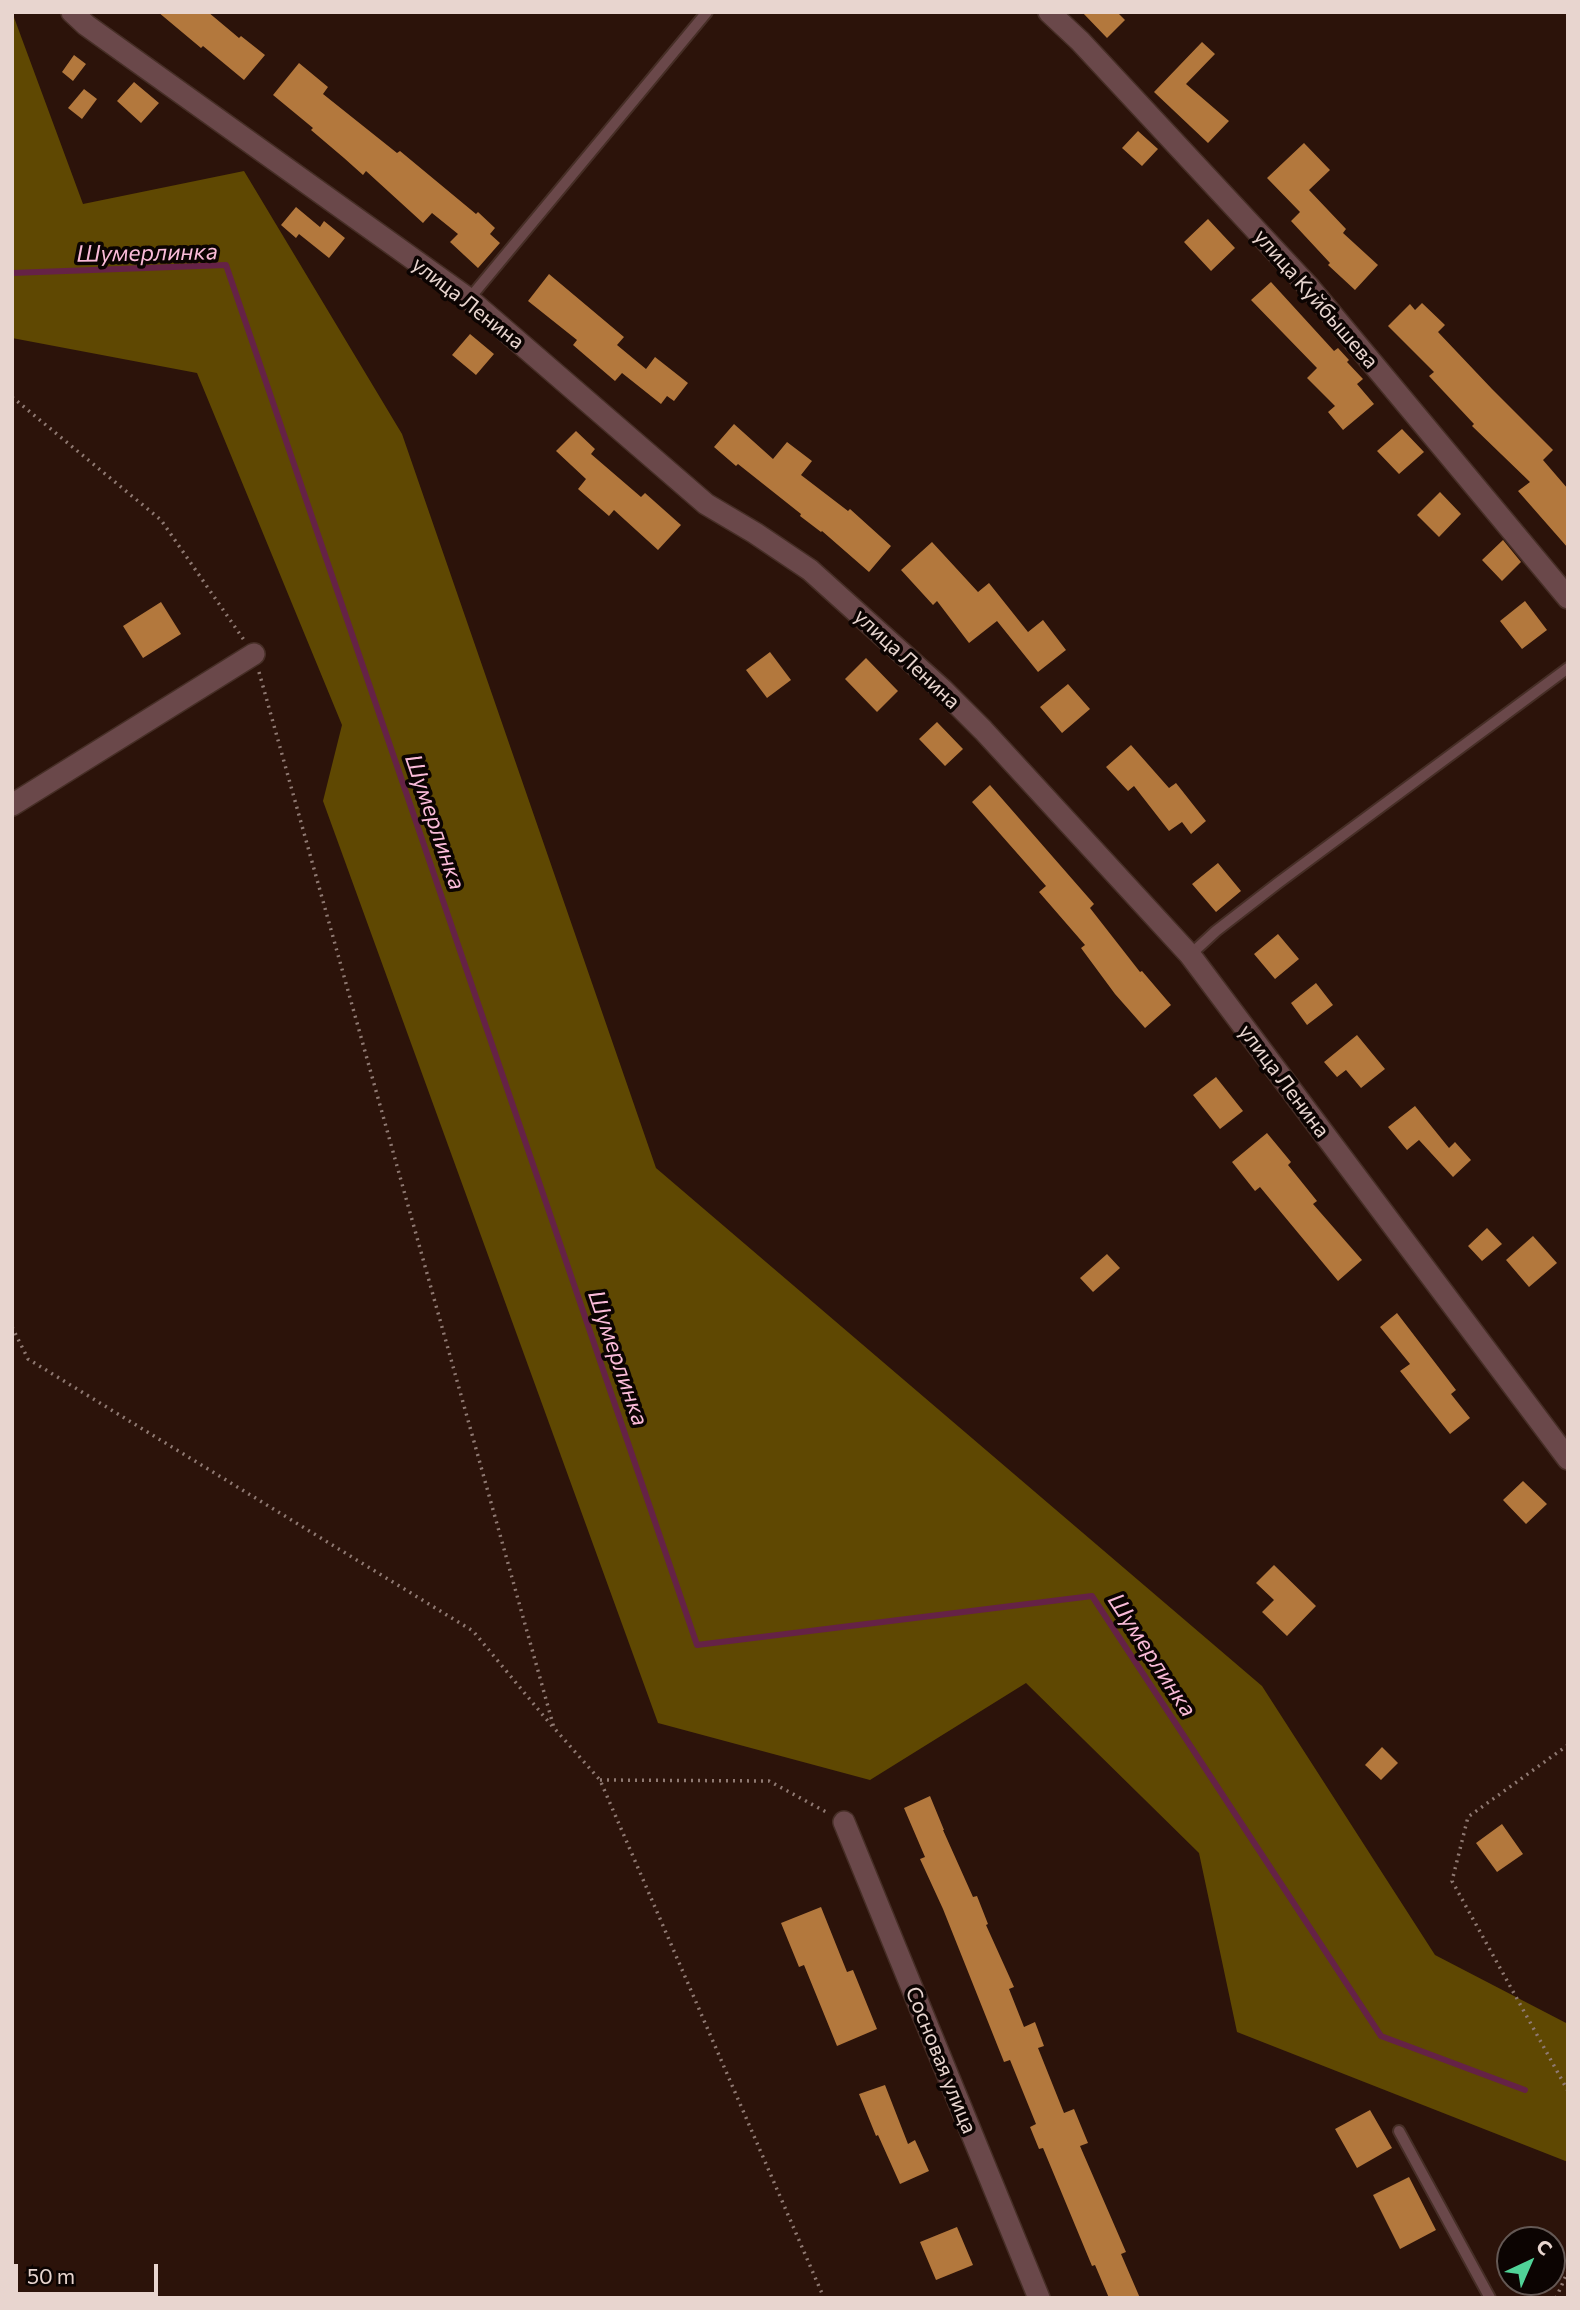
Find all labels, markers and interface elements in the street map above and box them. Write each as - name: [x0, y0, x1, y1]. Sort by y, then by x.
- street label: улица Куйбышева: [1249, 224, 1383, 374]
- water label: Шумерлинка: [76, 238, 218, 268]
- street label: улица Ленина: [407, 251, 529, 355]
- street label: улица Ленина: [849, 604, 965, 714]
- water label: Шумерлинка: [399, 751, 471, 893]
- street label: улица Ленина: [1233, 1019, 1335, 1143]
- water label: Шумерлинка: [582, 1287, 654, 1429]
- water label: Шумерлинка: [1102, 1588, 1202, 1722]
- street label: Сосновая улица: [900, 1983, 982, 2137]
- north arrow: [1496, 2226, 1566, 2296]
- text: С: [1532, 2234, 1557, 2260]
- scale bar: [18, 2250, 161, 2294]
- text: 50 m: [27, 2263, 75, 2288]

